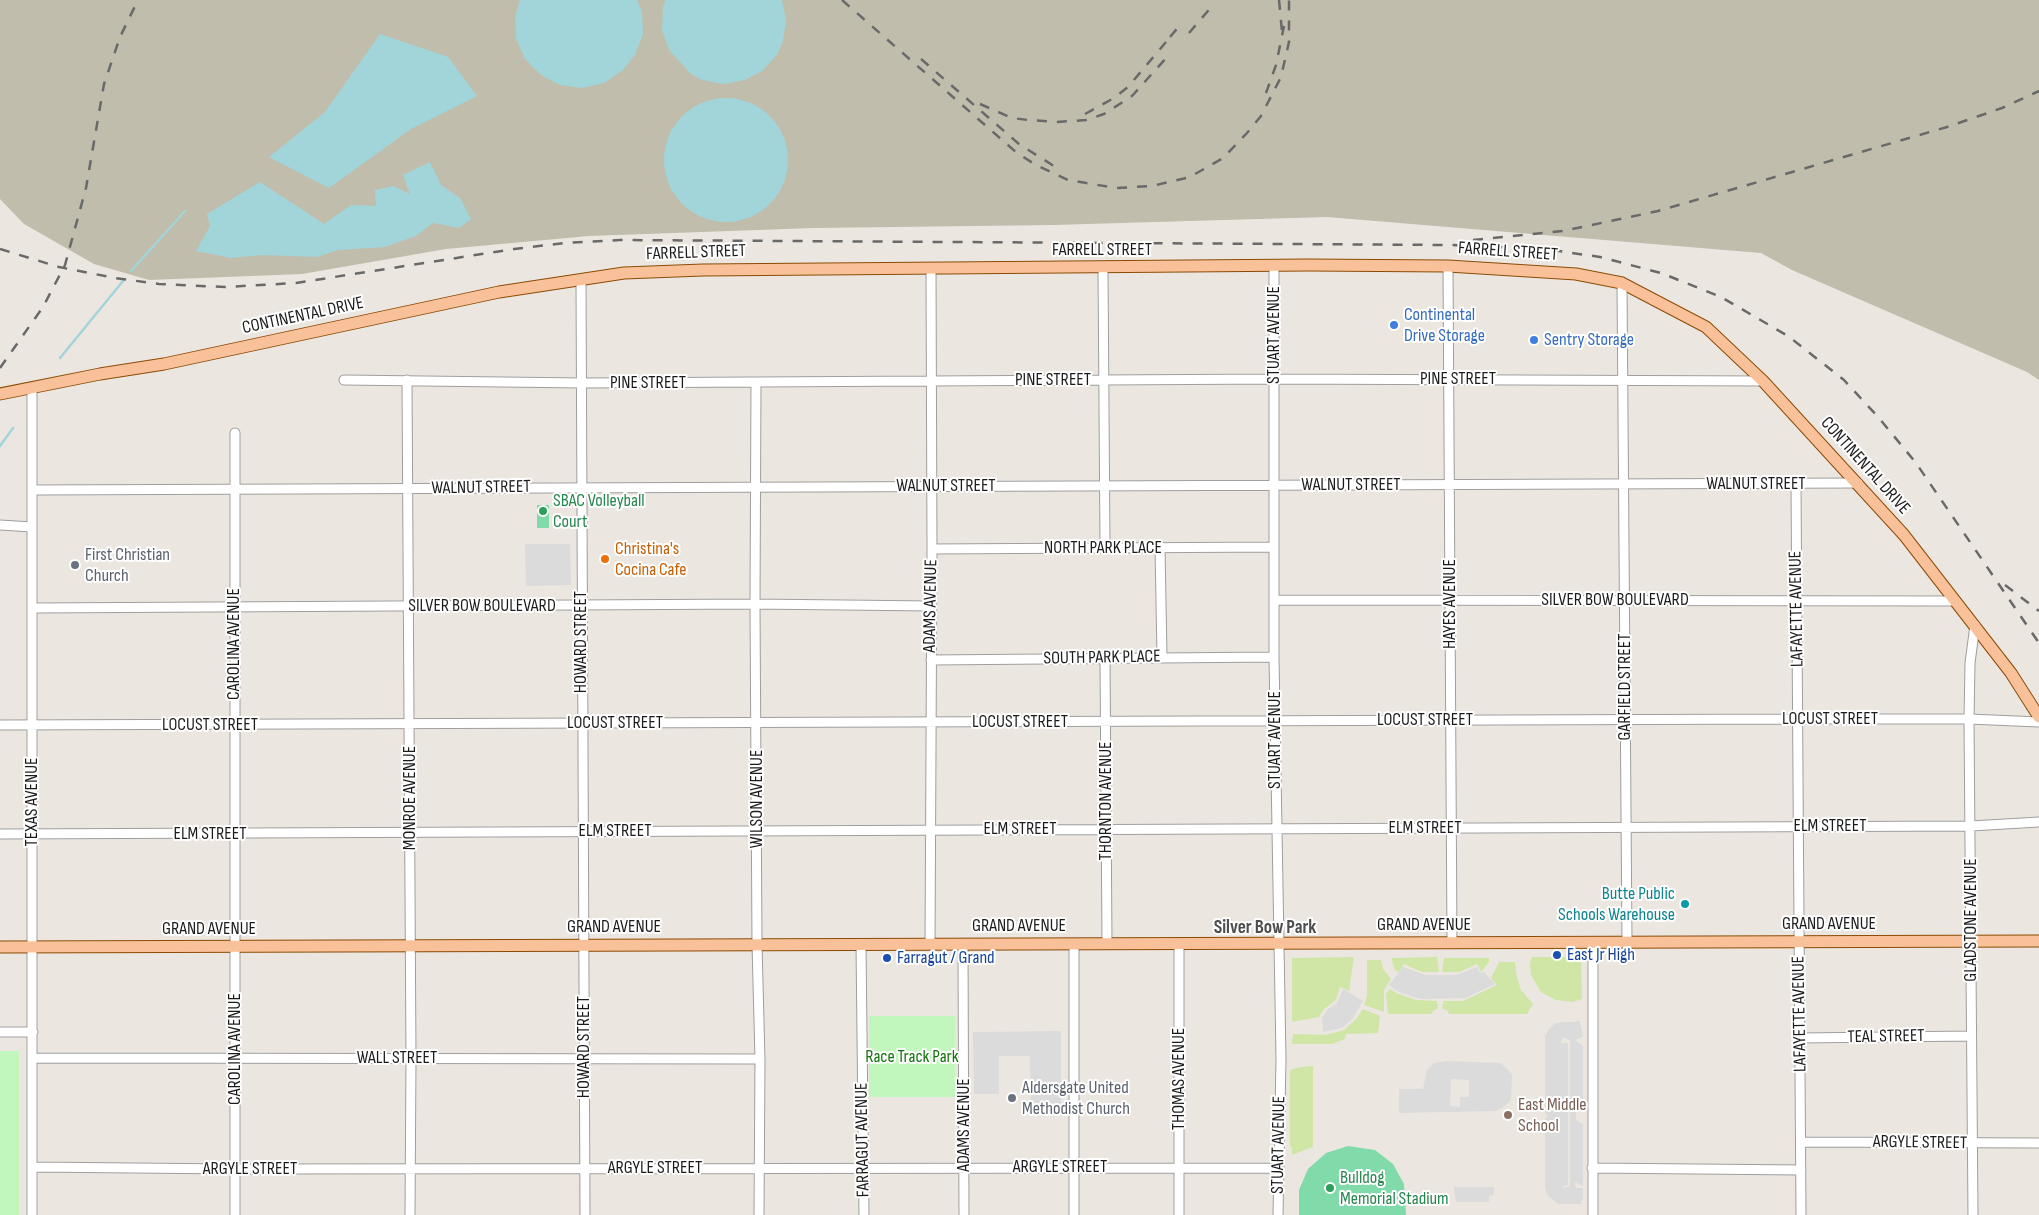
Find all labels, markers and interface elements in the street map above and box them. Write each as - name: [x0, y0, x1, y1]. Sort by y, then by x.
- street label: FARRELL STREET: [1457, 238, 1559, 266]
- street label: FARRELL STREET: [1052, 239, 1152, 261]
- street label: FARRELL STREET: [646, 240, 746, 266]
- street label: STUART AVENUE: [1263, 286, 1285, 384]
- street label: CONTINENTAL DRIVE: [240, 293, 366, 339]
- place label: Continental Drive Storage: [1404, 304, 1485, 346]
- marker: Continental Drive Storage: [1388, 319, 1400, 331]
- place label: Sentry Storage: [1544, 329, 1634, 351]
- marker: Sentry Storage: [1528, 334, 1540, 346]
- street label: PINE STREET: [1420, 368, 1496, 390]
- street label: PINE STREET: [1015, 369, 1091, 391]
- street label: PINE STREET: [610, 372, 686, 394]
- street label: CONTINENTAL DRIVE: [1816, 413, 1914, 519]
- street label: WALNUT STREET: [1706, 473, 1806, 495]
- street label: WALNUT STREET: [1301, 474, 1401, 496]
- street label: WALNUT STREET: [896, 475, 996, 497]
- street label: WALNUT STREET: [431, 476, 531, 500]
- place label: SBAC Volleyball Court: [553, 490, 645, 532]
- marker: SBAC Volleyball Court: [537, 505, 549, 517]
- street label: NORTH PARK PLACE: [1044, 537, 1162, 559]
- place label: Christina's Cocina Cafe: [615, 538, 686, 580]
- place label: First Christian Church: [85, 544, 170, 586]
- street label: LAFAYETTE AVENUE: [1785, 551, 1809, 667]
- marker: Christina's Cocina Cafe: [599, 553, 611, 565]
- marker: First Christian Church: [69, 559, 81, 571]
- street label: ADAMS AVENUE: [919, 559, 943, 653]
- street label: HAYES AVENUE: [1439, 559, 1461, 649]
- street label: CAROLINA AVENUE: [223, 588, 245, 700]
- street label: SILVER BOW BOULEVARD: [1541, 589, 1689, 611]
- street label: HOWARD STREET: [570, 591, 592, 693]
- street label: SILVER BOW BOULEVARD: [408, 595, 556, 617]
- street label: GARFIELD STREET: [1614, 634, 1636, 740]
- street label: SOUTH PARK PLACE: [1043, 646, 1161, 670]
- street label: STUART AVENUE: [1264, 691, 1286, 789]
- street label: LOCUST STREET: [1782, 708, 1878, 730]
- street label: LOCUST STREET: [1377, 709, 1473, 731]
- street label: LOCUST STREET: [972, 711, 1068, 733]
- street label: LOCUST STREET: [567, 712, 663, 734]
- street label: LOCUST STREET: [162, 714, 258, 736]
- street label: THORNTON AVENUE: [1095, 742, 1117, 860]
- street label: MONROE AVENUE: [399, 746, 421, 850]
- street label: WILSON AVENUE: [746, 750, 768, 848]
- street label: TEXAS AVENUE: [21, 758, 43, 846]
- street label: ELM STREET: [1794, 815, 1866, 837]
- street label: ELM STREET: [1389, 817, 1461, 839]
- street label: ELM STREET: [984, 818, 1056, 840]
- street label: ELM STREET: [579, 820, 651, 842]
- street label: ELM STREET: [174, 823, 246, 845]
- street label: GLADSTONE AVENUE: [1960, 858, 1982, 982]
- place label: Butte Public Schools Warehouse: [1558, 883, 1675, 926]
- marker: Butte Public Schools Warehouse: [1679, 898, 1691, 910]
- street label: GRAND AVENUE: [1782, 913, 1876, 935]
- street label: GRAND AVENUE: [1377, 914, 1471, 936]
- street label: GRAND AVENUE: [972, 915, 1066, 937]
- street label: GRAND AVENUE: [567, 916, 661, 938]
- district label: Silver Bow Park: [1214, 917, 1316, 939]
- street label: GRAND AVENUE: [162, 918, 256, 940]
- place label: East Jr High: [1567, 944, 1635, 966]
- place label: Farragut / Grand: [897, 947, 995, 969]
- marker: East Jr High: [1551, 949, 1563, 961]
- marker: Farragut / Grand: [881, 952, 893, 964]
- street label: LAFAYETTE AVENUE: [1788, 956, 1812, 1072]
- street label: CAROLINA AVENUE: [224, 993, 246, 1105]
- street label: HOWARD STREET: [573, 996, 595, 1098]
- street label: TEAL STREET: [1847, 1026, 1925, 1048]
- street label: THOMAS AVENUE: [1168, 1028, 1190, 1130]
- park label: Race Track Park: [865, 1046, 959, 1068]
- street label: WALL STREET: [357, 1047, 437, 1069]
- place label: Aldersgate United Methodist Church: [1022, 1077, 1130, 1120]
- street label: ADAMS AVENUE: [953, 1078, 975, 1172]
- street label: FARRAGUT AVENUE: [851, 1082, 875, 1198]
- marker: Aldersgate United Methodist Church: [1006, 1092, 1018, 1104]
- place label: East Middle School: [1518, 1094, 1587, 1136]
- street label: STUART AVENUE: [1267, 1096, 1291, 1194]
- marker: East Middle School: [1502, 1109, 1514, 1121]
- street label: ARGYLE STREET: [1873, 1131, 1967, 1155]
- street label: ARGYLE STREET: [1013, 1156, 1107, 1178]
- street label: ARGYLE STREET: [608, 1157, 702, 1179]
- street label: ARGYLE STREET: [203, 1158, 297, 1180]
- place label: Bulldog Memorial Stadium: [1340, 1167, 1449, 1210]
- marker: Bulldog Memorial Stadium: [1324, 1182, 1336, 1194]

